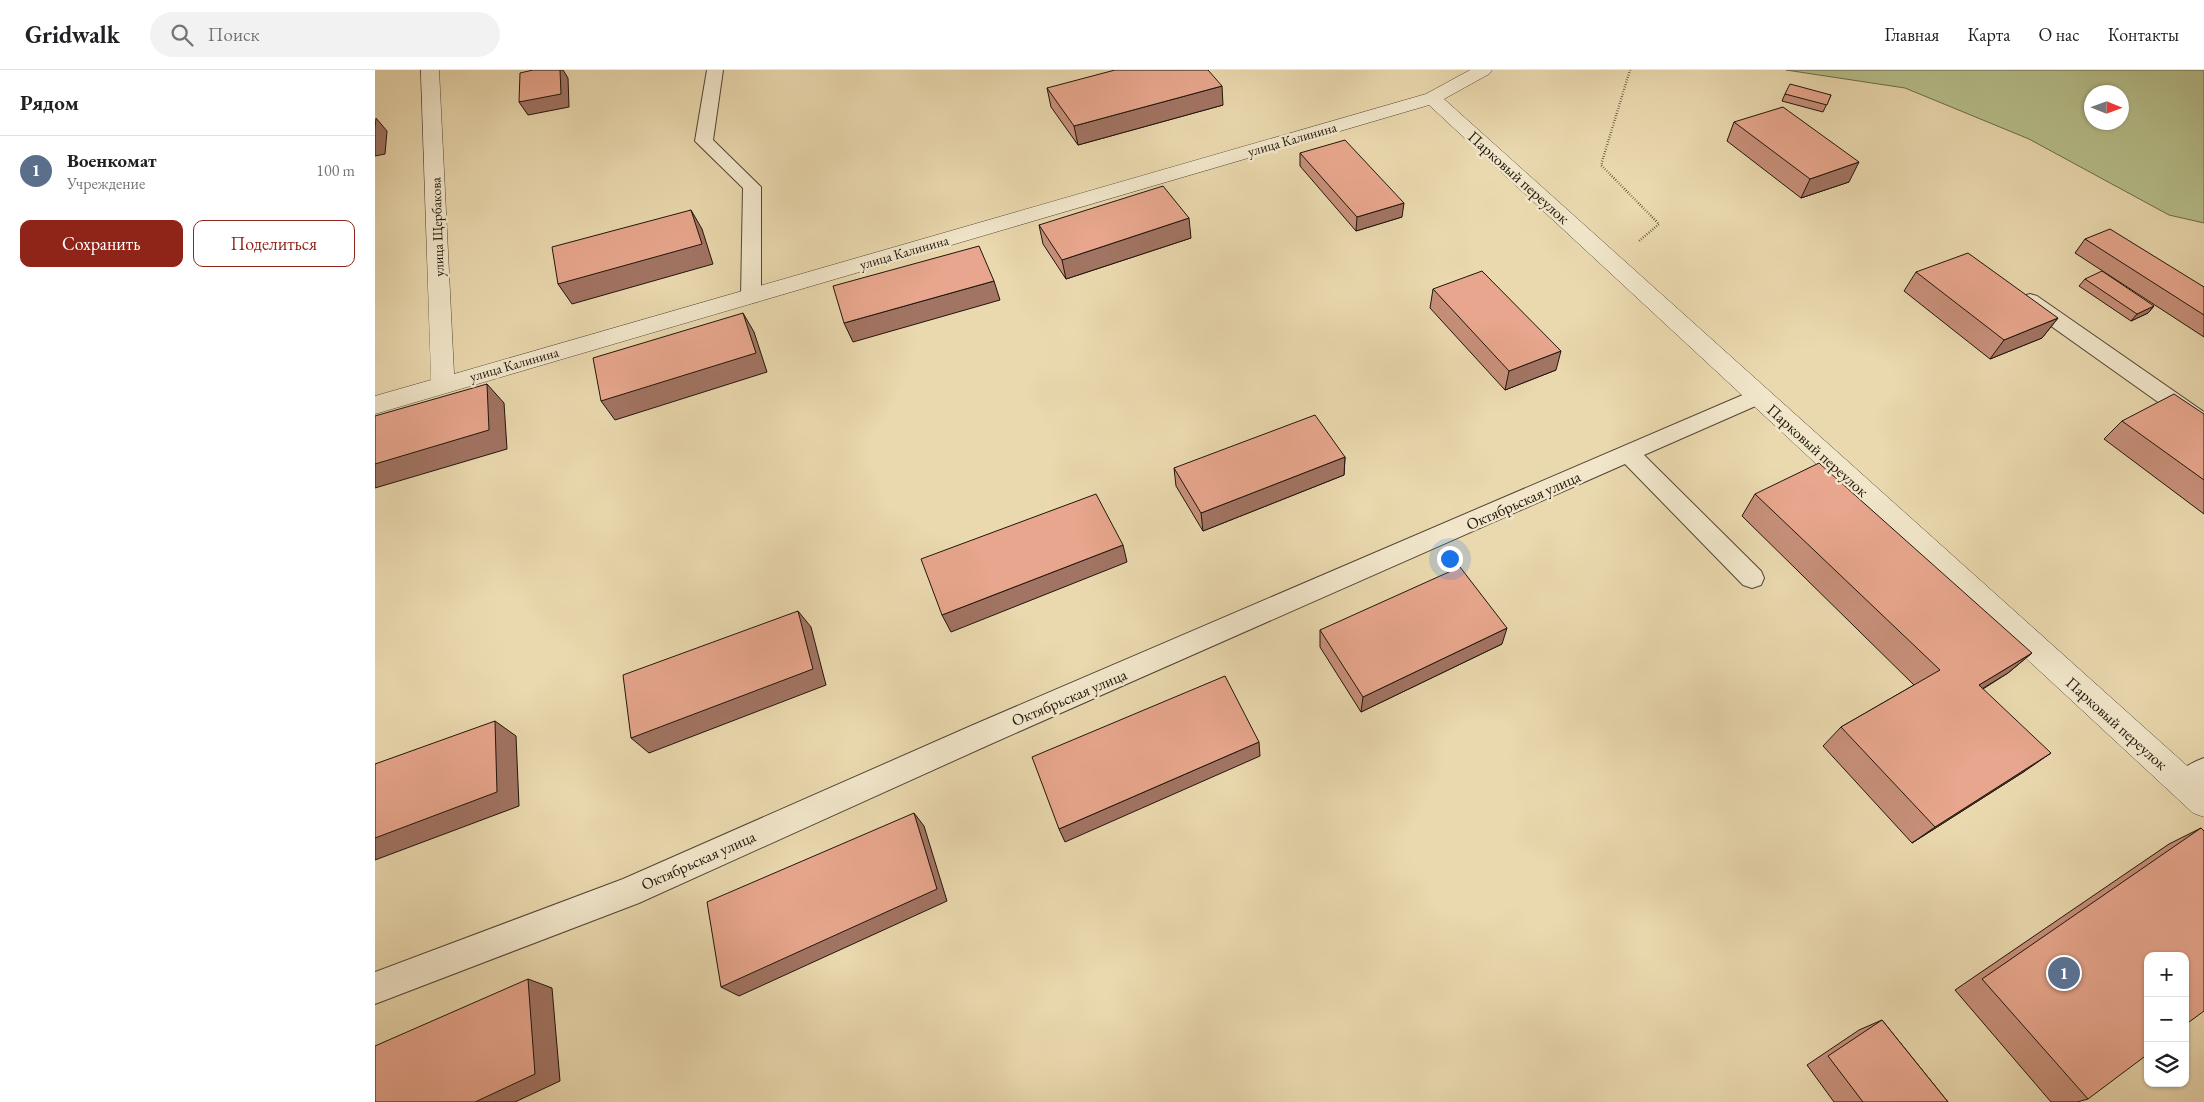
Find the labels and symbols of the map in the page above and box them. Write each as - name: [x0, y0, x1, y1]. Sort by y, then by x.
- north arrow: [2084, 85, 2129, 130]
- street label: улица Калинина: [1245, 118, 1339, 160]
- street label: Парковый переулок: [1463, 126, 1574, 229]
- street label: улица Щербакова: [426, 177, 448, 277]
- street label: улица Калинина: [857, 231, 951, 273]
- street label: улица Калинина: [467, 343, 561, 385]
- street label: Парковый переулок: [1762, 399, 1873, 502]
- street label: Октябрьская улица: [1463, 466, 1584, 535]
- your location: [1437, 546, 1463, 572]
- street label: Октябрьская улица: [1008, 663, 1131, 731]
- street label: Парковый переулок: [2061, 672, 2172, 775]
- street label: Октябрьская улица: [638, 826, 759, 895]
- pin: 1: [2048, 954, 2080, 992]

